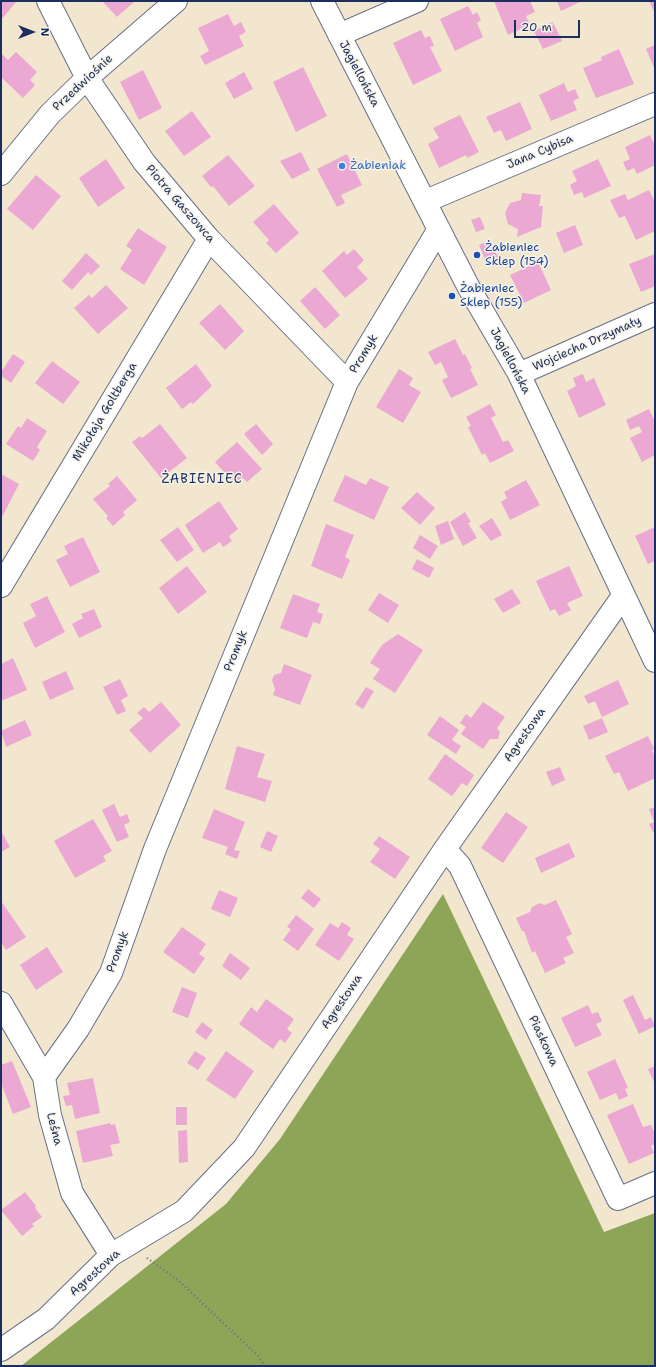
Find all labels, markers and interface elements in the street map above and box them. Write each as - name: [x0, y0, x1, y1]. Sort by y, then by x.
- north arrow: [12, 12, 52, 52]
- scale bar: [516, 12, 582, 38]
- text: 20 m: [521, 19, 552, 35]
- text: N: [37, 28, 52, 36]
- street label: Jagiellońska: [336, 38, 382, 110]
- street label: Przedwiośnie: [50, 52, 116, 114]
- street label: Jana Cybisa: [505, 132, 575, 172]
- place label: Żabieniak: [350, 159, 406, 173]
- marker: Żabieniak: [337, 161, 347, 171]
- street label: Piotra Gaszowca: [142, 162, 218, 246]
- place label: Żabieniec Sklep (154): [485, 241, 548, 269]
- marker: Żabieniec Sklep (154): [472, 250, 482, 260]
- place label: Żabieniec Sklep (155): [460, 282, 522, 310]
- marker: Żabieniec Sklep (155): [447, 291, 457, 301]
- street label: Wojciecha Drzymały: [530, 314, 644, 374]
- street label: Jagiellońska: [487, 325, 533, 397]
- street label: Promyk: [347, 332, 381, 376]
- street label: Mikołaja Goltberga: [70, 360, 140, 464]
- district label: ŻABIENIEC: [161, 472, 243, 488]
- street label: Promyk: [221, 628, 251, 674]
- street label: Agrestowa: [501, 705, 549, 765]
- street label: Promyk: [104, 929, 132, 975]
- street label: Agrestowa: [318, 972, 366, 1032]
- street label: Piaskowa: [525, 1013, 561, 1069]
- street label: Leśna: [43, 1111, 65, 1147]
- street label: Agrestowa: [67, 1247, 123, 1299]

